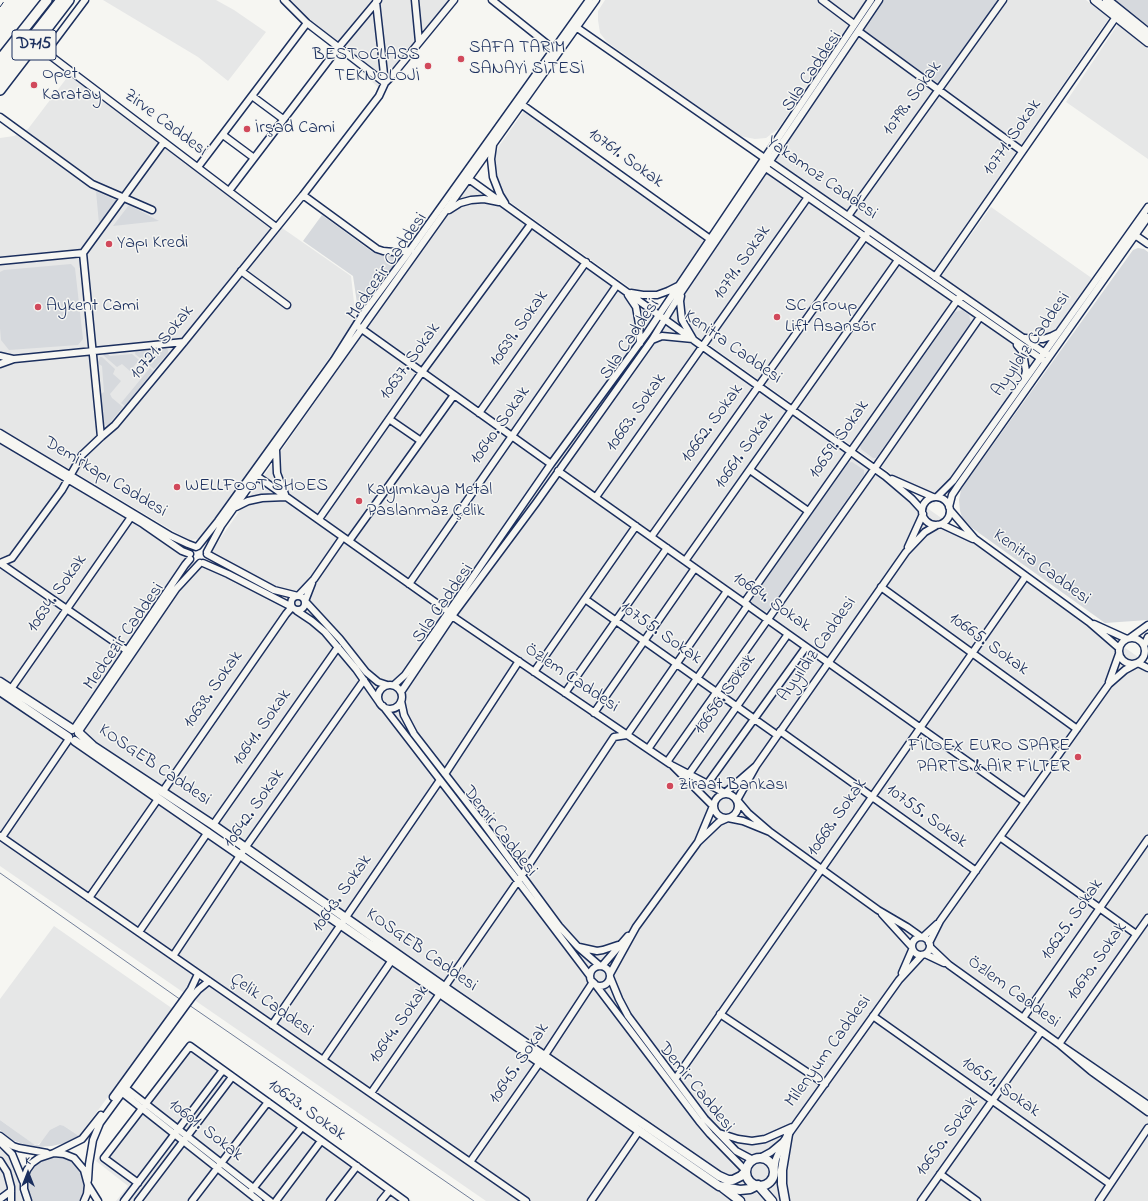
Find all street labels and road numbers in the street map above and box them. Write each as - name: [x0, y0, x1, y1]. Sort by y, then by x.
- street label: Sıla Caddesi: [778, 28, 848, 116]
- road number: D715: [12, 30, 56, 60]
- street label: 10798. Sokak: [879, 57, 947, 141]
- street label: Zirve Caddesi: [119, 85, 211, 163]
- street label: 10771. Sokak: [979, 96, 1047, 180]
- street label: 10761. Sokak: [583, 124, 667, 194]
- street label: Yakamoz Caddesi: [761, 133, 881, 225]
- street label: Medcezir Caddesi: [343, 209, 433, 325]
- street label: 10791. Sokak: [709, 222, 777, 304]
- street label: 10639. Sokak: [486, 287, 554, 371]
- street label: Ayyıldız Caddesi: [988, 288, 1076, 402]
- street label: Sıla Caddesi: [596, 296, 666, 384]
- street label: 10721. Sokak: [126, 301, 200, 385]
- street label: Kenitra Caddesi: [679, 306, 785, 390]
- street label: 10637. Sokak: [376, 319, 446, 405]
- street label: 10663. Sokak: [602, 370, 672, 456]
- street label: 10662. Sokak: [677, 380, 749, 468]
- street label: 10640. Sokak: [466, 383, 536, 469]
- street label: 10659. Sokak: [805, 396, 875, 484]
- street label: 10661. Sokak: [711, 408, 779, 494]
- street label: Demirkapı Caddesi: [40, 433, 170, 523]
- street label: Kenitra Caddesi: [988, 525, 1094, 611]
- street label: 10634. Sokak: [23, 551, 93, 637]
- street label: Sıla Caddesi: [409, 560, 479, 648]
- street label: 10664. Sokak: [728, 568, 814, 638]
- street label: Medcezir Caddesi: [80, 579, 170, 695]
- street label: Ayyıldız Caddesi: [774, 593, 862, 707]
- street label: 10755. Sokak: [615, 598, 705, 670]
- street label: 10665. Sokak: [944, 609, 1032, 681]
- street label: Özlem Caddesi: [520, 640, 622, 718]
- street label: 10638. Sokak: [179, 647, 249, 733]
- street label: 10656. Sokak: [690, 650, 762, 740]
- street label: 10641. Sokak: [229, 686, 297, 770]
- street label: KOSGEB Caddesi: [94, 720, 214, 812]
- street label: 10642. Sokak: [220, 765, 290, 853]
- street label: 10668. Sokak: [803, 775, 873, 861]
- street label: 10755. Sokak: [881, 780, 971, 854]
- street label: Demir Caddesi: [457, 782, 541, 882]
- street label: 10643. Sokak: [308, 851, 378, 937]
- street label: 10625. Sokak: [1037, 875, 1109, 965]
- street label: KOSGEB Caddesi: [361, 905, 481, 997]
- street label: 10670. Sokak: [1063, 919, 1133, 1005]
- street label: Özlem Caddesi: [962, 952, 1064, 1034]
- street label: Çelik Caddesi: [225, 969, 317, 1043]
- street label: 10644. Sokak: [365, 982, 435, 1068]
- street label: Milenyum Caddesi: [781, 992, 877, 1112]
- street label: 10645. Sokak: [485, 1019, 555, 1109]
- street label: Demir Caddesi: [652, 1039, 738, 1137]
- street label: 10651. Sokak: [956, 1053, 1044, 1123]
- street label: 10623. Sokak: [263, 1075, 349, 1147]
- street label: 10650. Sokak: [912, 1093, 984, 1181]
- street label: 10601. Sokak: [163, 1095, 247, 1167]

